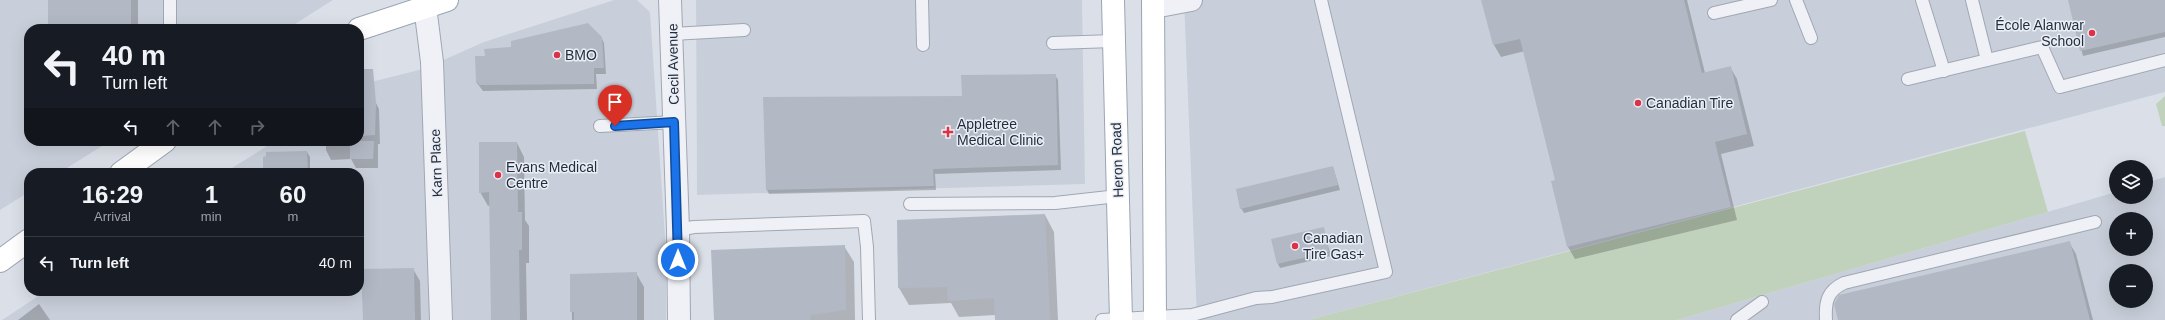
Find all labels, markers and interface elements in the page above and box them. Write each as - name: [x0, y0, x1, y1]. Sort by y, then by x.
- place label: École Alanwar School: [1995, 17, 2084, 49]
- street label: Cecil Avenue: [664, 23, 682, 105]
- marker: École Alanwar School: [2087, 28, 2097, 38]
- icon: left: [36, 40, 88, 92]
- text: 40 m: [102, 40, 166, 71]
- place label: BMO: [565, 47, 597, 63]
- marker: BMO: [552, 50, 562, 60]
- text: Turn left: [102, 73, 167, 93]
- pin: [598, 85, 632, 126]
- icon: arrive: [604, 91, 626, 113]
- place label: Canadian Tire: [1646, 95, 1733, 111]
- marker: Canadian Tire: [1633, 98, 1643, 108]
- icon: left: [120, 116, 142, 138]
- icon: ahead: [162, 116, 184, 138]
- icon: ahead: [204, 116, 226, 138]
- icon: right: [246, 116, 268, 138]
- place label: Appletree Medical Clinic: [957, 116, 1043, 148]
- street label: Heron Road: [1108, 122, 1126, 198]
- marker: Appletree Medical Clinic: [942, 126, 954, 138]
- street label: Karn Place: [427, 128, 445, 198]
- place label: Evans Medical Centre: [506, 159, 597, 191]
- map controls: [2109, 160, 2153, 308]
- button: layers: [2109, 160, 2153, 204]
- marker: Evans Medical Centre: [493, 170, 503, 180]
- text: 16:29: [82, 181, 143, 208]
- text: 1: [205, 181, 218, 208]
- text: 60: [280, 181, 306, 208]
- text: Arrival: [94, 209, 131, 224]
- text: min: [201, 209, 222, 224]
- text: m: [287, 209, 298, 224]
- button: +: [2109, 212, 2153, 256]
- place label: Canadian Tire Gas+: [1303, 230, 1364, 262]
- position arrow: [657, 239, 699, 281]
- marker: Canadian Tire Gas+: [1290, 241, 1300, 251]
- icon: left: [36, 252, 58, 274]
- text: Turn left: [70, 254, 129, 271]
- text: 40 m: [319, 254, 352, 271]
- button: −: [2109, 264, 2153, 308]

